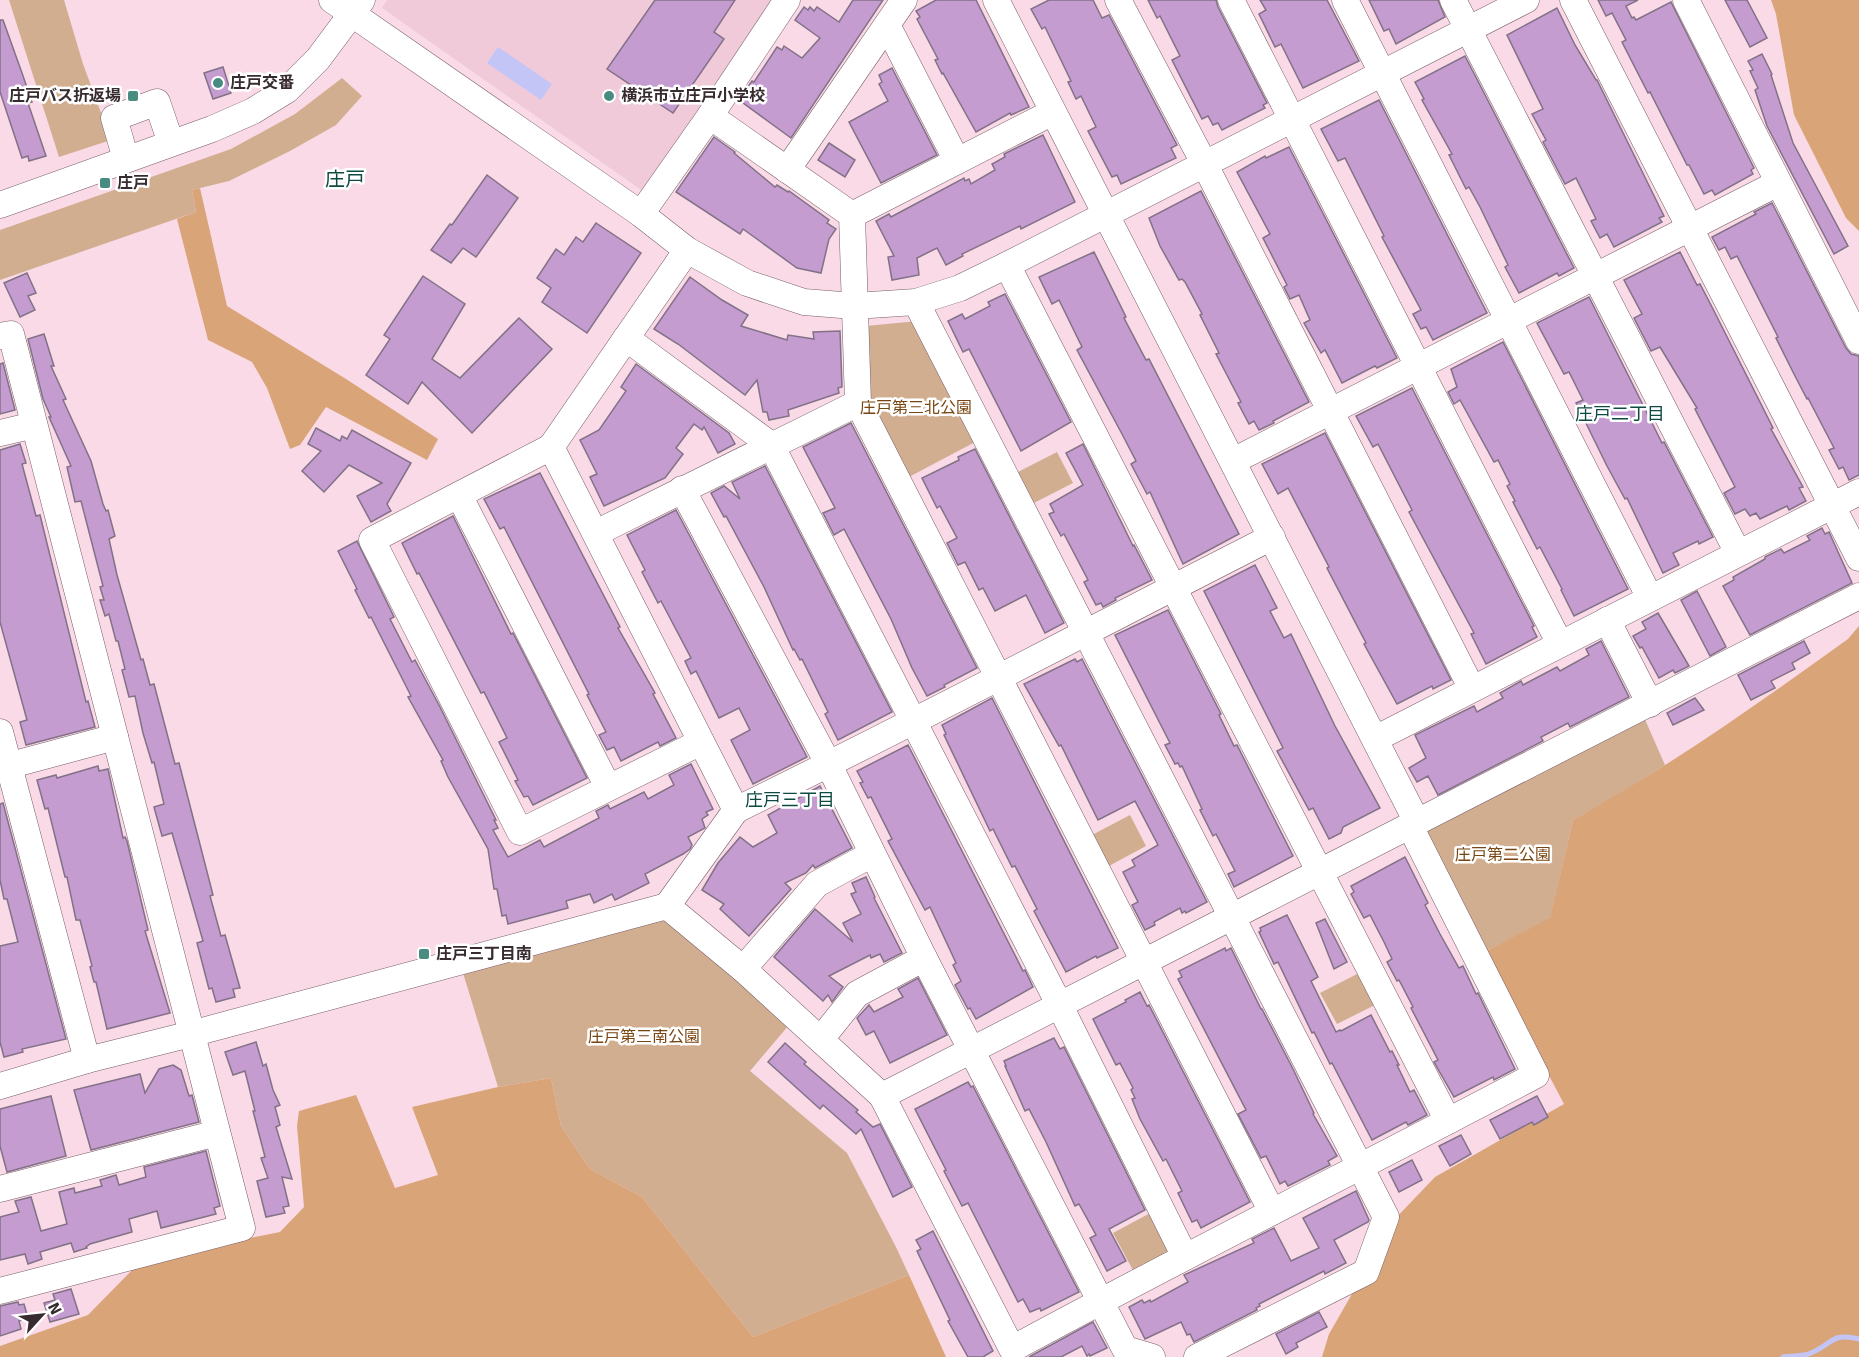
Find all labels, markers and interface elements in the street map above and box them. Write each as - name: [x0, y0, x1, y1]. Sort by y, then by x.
- place label: 庄戸交番: [230, 73, 294, 93]
- marker: 庄戸交番: [211, 76, 225, 90]
- place label: 庄戸バス折返場: [9, 86, 121, 106]
- place label: 横浜市立庄戸小学校: [621, 86, 765, 106]
- marker: 庄戸バス折返場: [126, 89, 140, 103]
- marker: 横浜市立庄戸小学校: [602, 89, 616, 103]
- district label: 庄戸: [325, 167, 365, 192]
- place label: 庄戸: [117, 173, 149, 193]
- marker: 庄戸: [98, 176, 112, 190]
- park label: 庄戸第三北公園: [860, 398, 972, 418]
- district label: 庄戸二丁目: [1575, 403, 1665, 425]
- district label: 庄戸三丁目: [745, 789, 835, 811]
- park label: 庄戸第二公園: [1455, 845, 1551, 865]
- place label: 庄戸三丁目南: [436, 944, 532, 964]
- marker: 庄戸三丁目南: [417, 947, 431, 961]
- park label: 庄戸第三南公園: [588, 1027, 700, 1047]
- north arrow: [12, 1285, 72, 1345]
- text: N: [43, 1299, 66, 1318]

